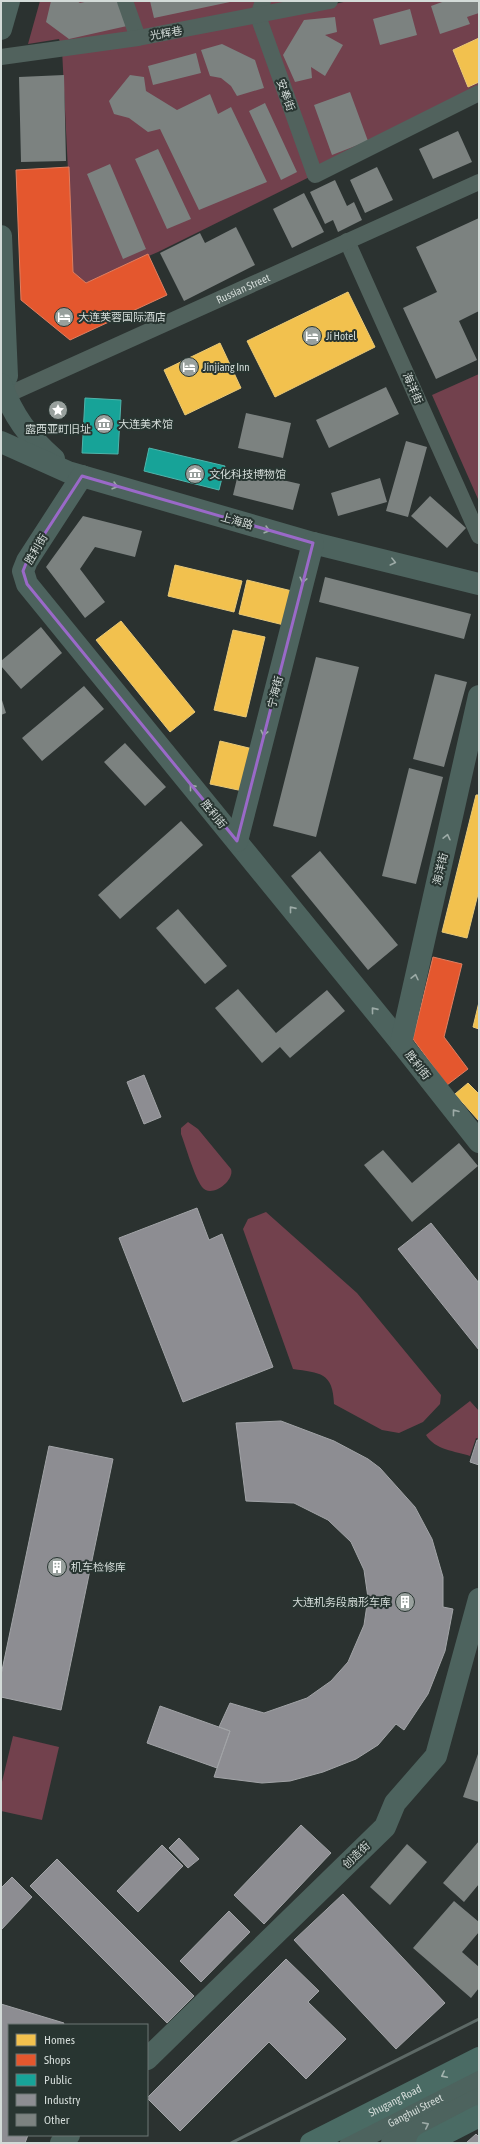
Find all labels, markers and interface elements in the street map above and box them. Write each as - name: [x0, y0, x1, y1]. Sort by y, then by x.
- street label: 光辉巷: [149, 24, 183, 42]
- street label: 安奉街: [275, 77, 297, 113]
- street label: Russian Street: [214, 271, 272, 306]
- hotel icon: 大连芙蓉国际酒店: [53, 306, 75, 328]
- place label: 大连芙蓉国际酒店: [78, 311, 166, 323]
- hotel icon: Ji Hotel: [301, 325, 323, 347]
- place label: Ji Hotel: [326, 330, 356, 342]
- hotel icon: Jinjiang Inn: [178, 356, 200, 378]
- place label: Jinjiang Inn: [203, 361, 250, 373]
- street label: 海洋街: [401, 370, 425, 406]
- place icon: 露西亚町旧址: [47, 399, 69, 421]
- museum icon: 大连美术馆: [93, 413, 115, 435]
- place label: 大连美术馆: [118, 418, 173, 430]
- place label: 露西亚町旧址: [25, 423, 91, 435]
- museum icon: 文化科技博物馆: [184, 463, 206, 485]
- place label: 文化科技博物馆: [209, 468, 286, 480]
- one-way arrow: [112, 481, 119, 490]
- street label: 上海路: [219, 511, 255, 531]
- one-way arrow: [264, 525, 270, 533]
- street label: 胜利街: [22, 532, 50, 566]
- one-way arrow: [390, 558, 396, 566]
- one-way arrow: [300, 577, 308, 584]
- street label: 宁海街: [265, 675, 285, 709]
- one-way arrow: [261, 730, 269, 737]
- one-way arrow: [189, 784, 196, 791]
- street label: 胜利街: [199, 797, 229, 831]
- one-way arrow: [443, 834, 451, 840]
- street label: 海洋街: [430, 852, 450, 886]
- one-way arrow: [289, 907, 296, 914]
- one-way arrow: [411, 974, 419, 981]
- one-way arrow: [371, 1007, 378, 1015]
- street label: 胜利街: [403, 1048, 433, 1082]
- one-way arrow: [453, 1109, 460, 1116]
- building icon: 机车检修库: [46, 1556, 68, 1578]
- place label: 机车检修库: [71, 1561, 126, 1573]
- building icon: 大连机务段扇形车库: [394, 1591, 416, 1613]
- place label: 大连机务段扇形车库: [292, 1596, 391, 1608]
- street label: 创造街: [340, 1839, 372, 1871]
- legend: [8, 2024, 148, 2136]
- text: Homes: [44, 2033, 75, 2047]
- text: Shops: [44, 2053, 70, 2067]
- one-way arrow: [441, 2071, 448, 2078]
- text: Public: [44, 2073, 72, 2087]
- street label: Shugang Road: [366, 2082, 423, 2119]
- street label: Ganghui Street: [386, 2091, 445, 2129]
- text: Industry: [44, 2093, 81, 2107]
- text: Other: [44, 2113, 70, 2127]
- one-way arrow: [422, 2123, 430, 2130]

